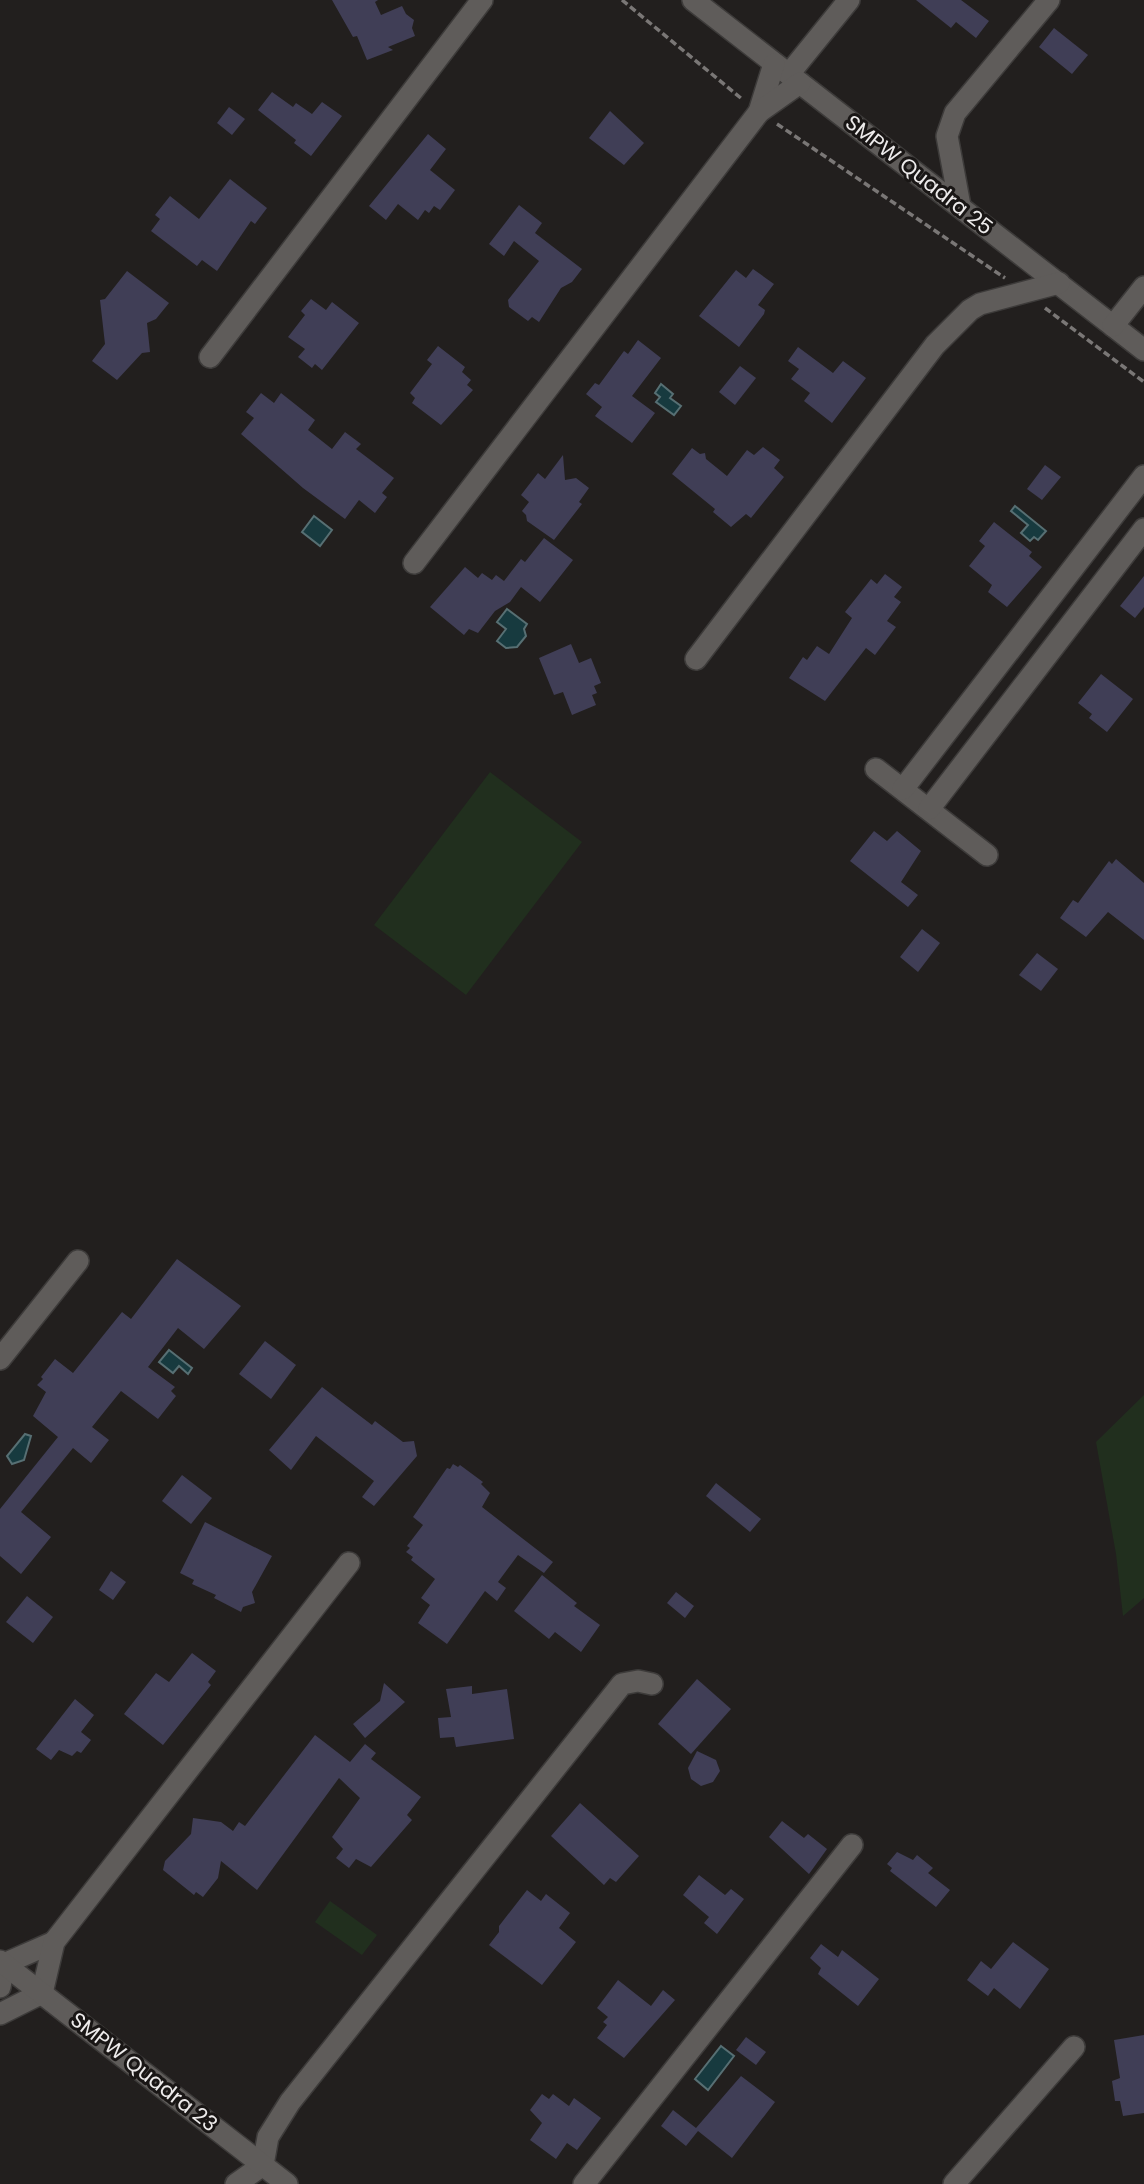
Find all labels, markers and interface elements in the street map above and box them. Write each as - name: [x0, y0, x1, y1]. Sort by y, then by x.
- street label: SMPW Quadra 25: [839, 108, 999, 241]
- street label: SMPW Quadra 23: [65, 2005, 224, 2138]

